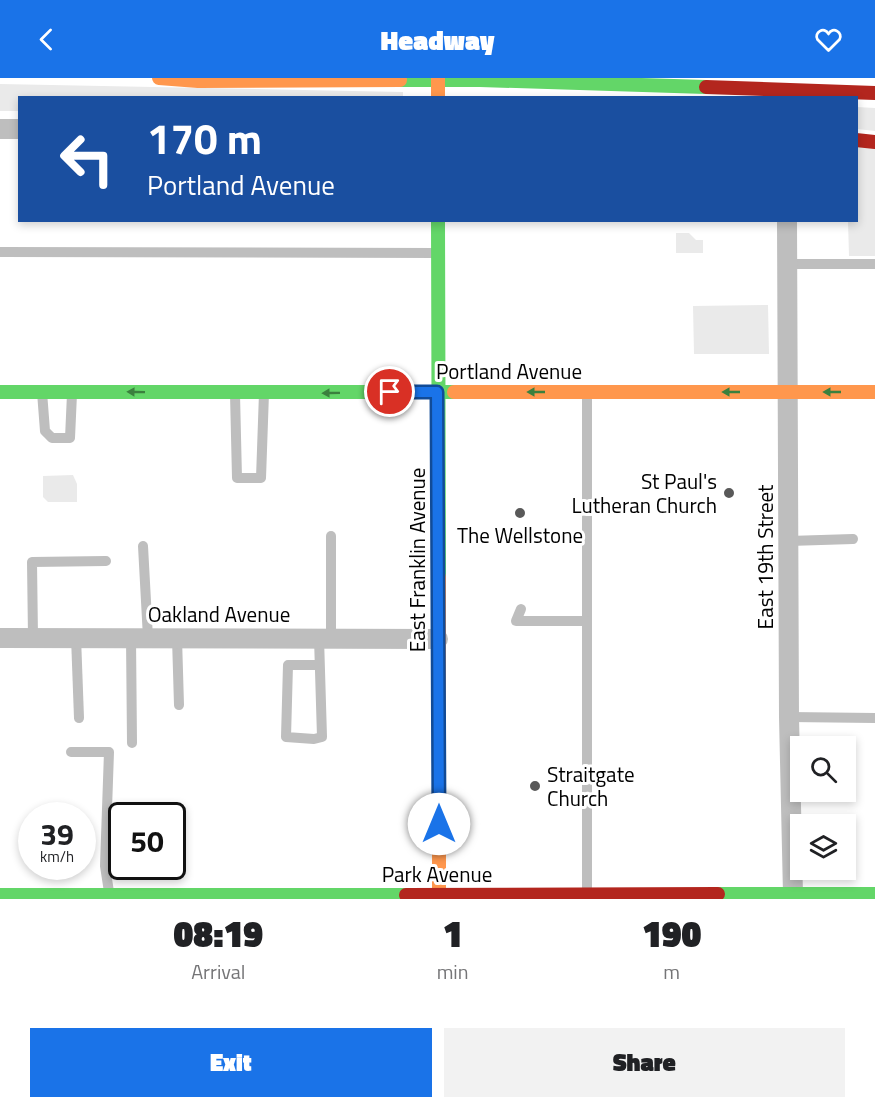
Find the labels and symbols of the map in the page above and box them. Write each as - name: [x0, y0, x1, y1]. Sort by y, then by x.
- street label: Portland Avenue: [436, 355, 582, 387]
- pin: [364, 366, 415, 417]
- one-way arrow: [127, 387, 146, 397]
- one-way arrow: [527, 387, 546, 397]
- one-way arrow: [722, 387, 741, 397]
- one-way arrow: [823, 387, 842, 397]
- one-way arrow: [322, 388, 341, 397]
- place label: St Paul's Lutheran Church: [572, 465, 717, 521]
- street label: East Franklin Avenue: [401, 468, 433, 652]
- street label: East 19th Street: [749, 484, 781, 629]
- marker: St Paul's Lutheran Church: [722, 486, 736, 500]
- marker: The Wellstone: [513, 506, 527, 520]
- place label: The Wellstone: [457, 519, 583, 551]
- street label: Oakland Avenue: [148, 598, 290, 630]
- place label: Straitgate Church: [547, 758, 635, 814]
- marker: Straitgate Church: [528, 779, 542, 793]
- position arrow: [407, 792, 471, 856]
- speed limit sign: 50: [108, 802, 186, 880]
- street label: Park Avenue: [382, 858, 492, 890]

